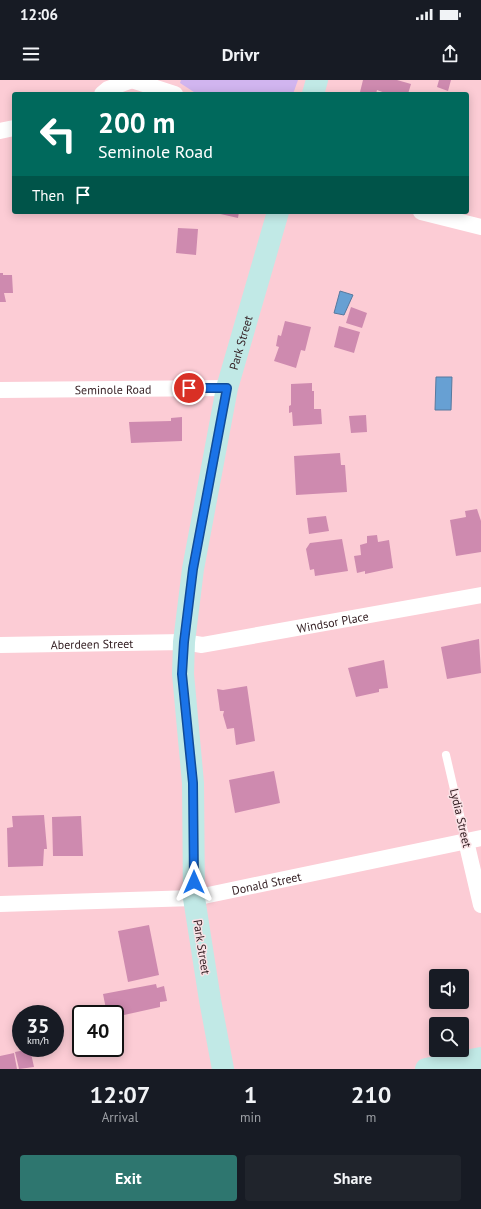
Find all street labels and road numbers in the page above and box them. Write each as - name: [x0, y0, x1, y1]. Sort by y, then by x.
- street label: Park Street: [225, 314, 255, 371]
- street label: Seminole Road: [75, 381, 151, 397]
- street label: Windsor Place: [296, 608, 370, 635]
- street label: Aberdeen Street: [50, 635, 133, 652]
- street label: Lydia Street: [447, 787, 475, 849]
- street label: Donald Street: [230, 868, 302, 897]
- street label: Park Street: [190, 918, 214, 976]

